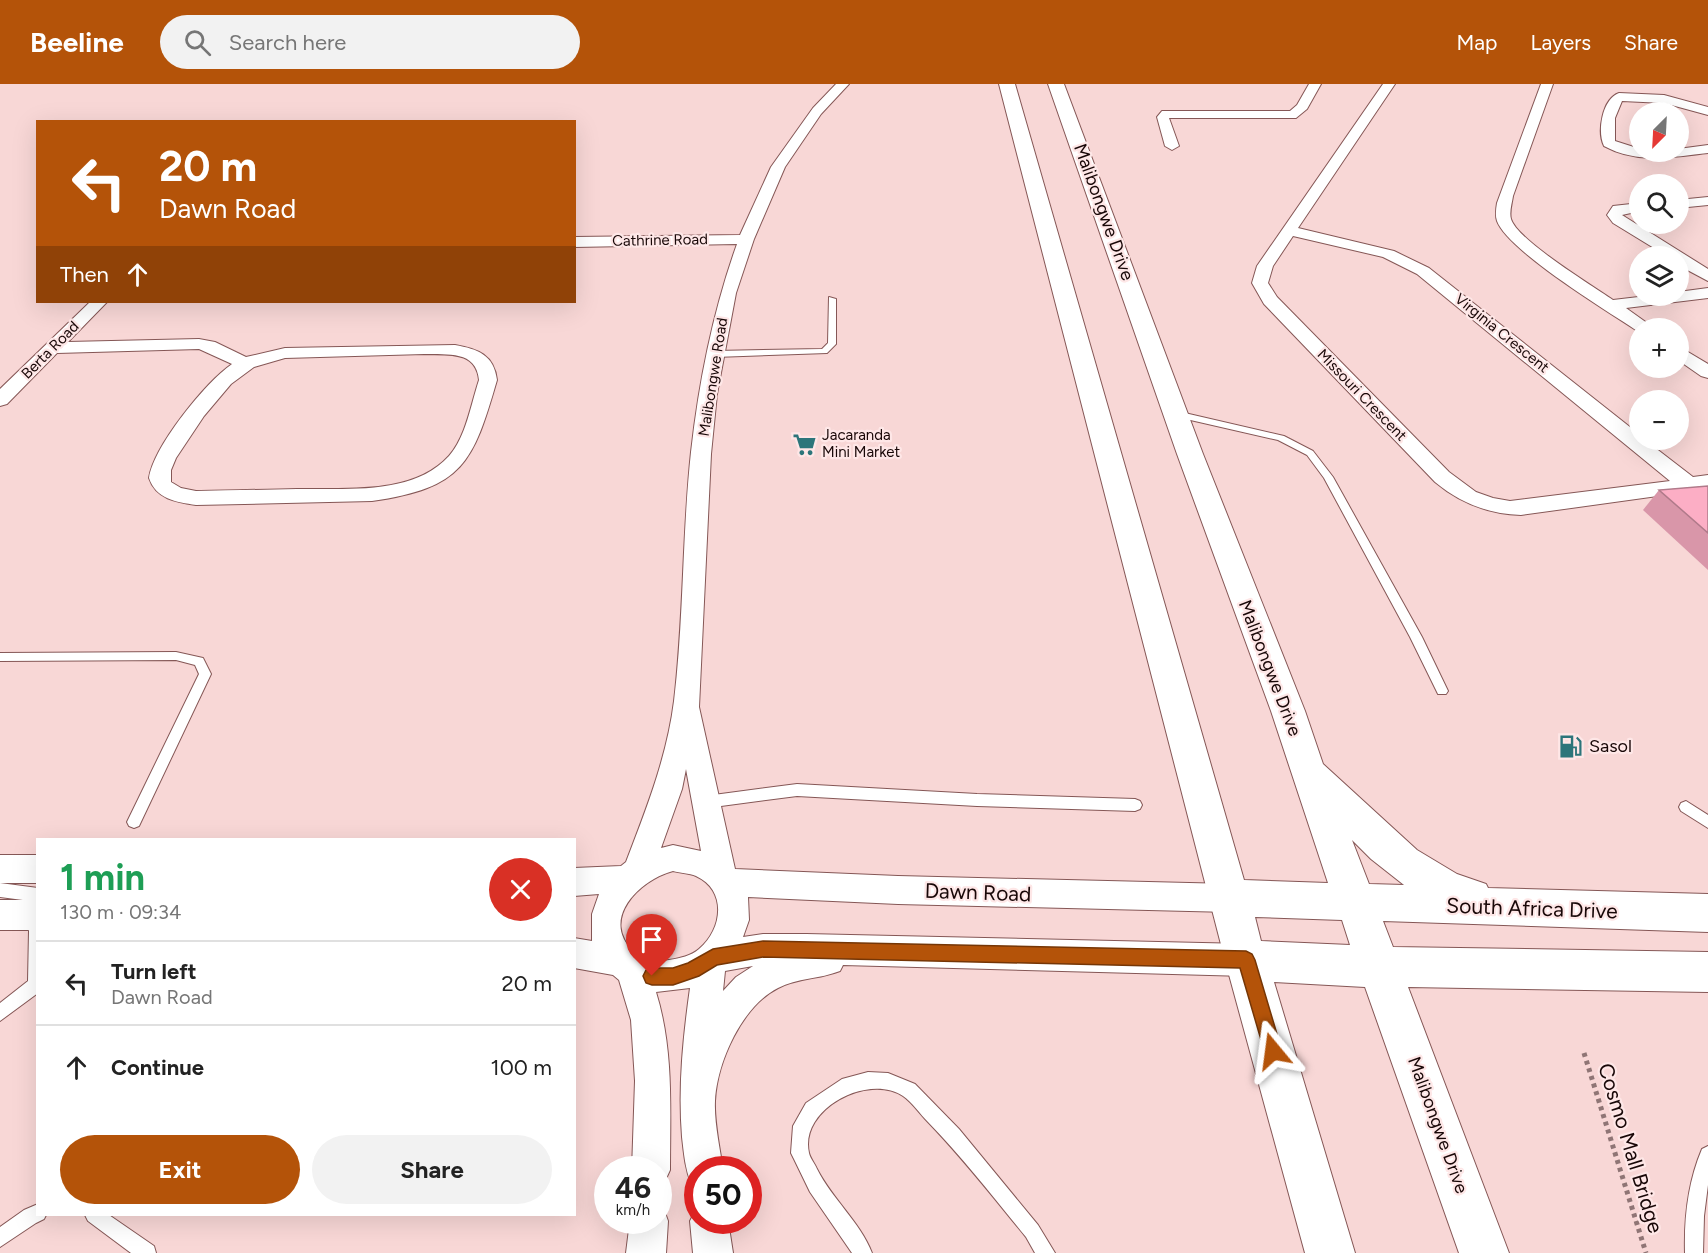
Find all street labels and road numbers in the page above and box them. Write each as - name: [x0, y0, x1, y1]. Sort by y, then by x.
- street label: Malibongwe Drive: [1069, 141, 1139, 284]
- street label: Cathrine Road: [612, 230, 708, 250]
- street label: Virginia Crescent: [1451, 290, 1553, 377]
- street label: Malibongwe Road: [695, 316, 731, 438]
- street label: Berta Road: [17, 317, 83, 383]
- street label: Missouri Crescent: [1314, 345, 1411, 445]
- street label: Malibongwe Drive: [1234, 597, 1306, 739]
- street label: Dawn Road: [924, 878, 1032, 906]
- street label: South Africa Drive: [1446, 893, 1618, 923]
- street label: Malibongwe Drive: [1403, 1054, 1473, 1197]
- street label: Cosmo Mall Bridge: [1593, 1060, 1669, 1236]

